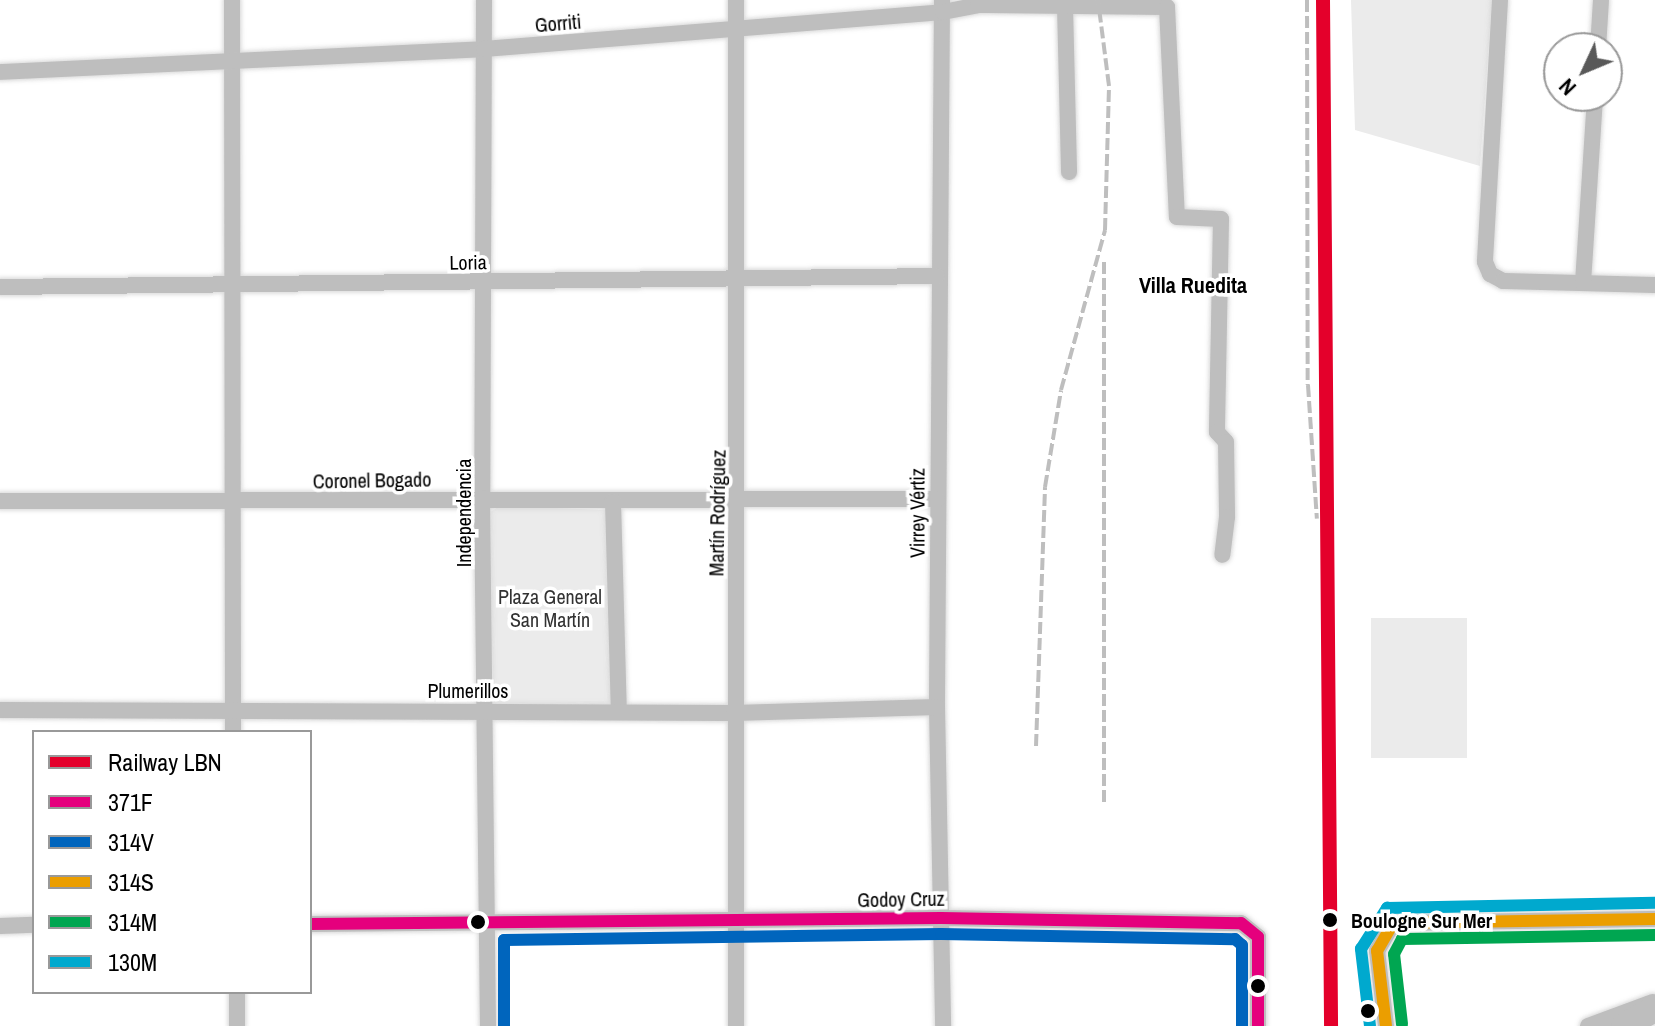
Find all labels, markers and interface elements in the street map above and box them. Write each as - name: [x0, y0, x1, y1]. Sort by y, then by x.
- street label: Gorriti: [534, 9, 582, 37]
- north arrow: [1543, 32, 1623, 112]
- text: N: [1552, 72, 1582, 102]
- street label: Loria: [449, 250, 487, 274]
- district label: Villa Ruedita: [1139, 273, 1247, 299]
- street label: Martín Rodríguez: [704, 449, 730, 577]
- street label: Independencia: [451, 459, 475, 567]
- street label: Coronel Bogado: [313, 467, 431, 493]
- street label: Virrey Vértiz: [905, 468, 929, 558]
- park label: Plaza General San Martín: [498, 585, 602, 632]
- street label: Plumerillos: [427, 678, 509, 702]
- legend: [32, 730, 312, 994]
- text: Railway LBN: [108, 746, 222, 778]
- text: 371F: [108, 786, 153, 818]
- text: 314V: [108, 826, 154, 858]
- text: 314S: [108, 866, 154, 898]
- street label: Godoy Cruz: [857, 886, 945, 912]
- text: 314M: [108, 906, 157, 938]
- marker: Boulogne Sur Mer: [1316, 906, 1344, 934]
- place label: Boulogne Sur Mer: [1351, 908, 1492, 932]
- unlabelled marker: [470, 914, 486, 930]
- text: 130M: [108, 946, 157, 978]
- unlabelled marker: [1250, 978, 1266, 994]
- unlabelled marker: [1360, 1003, 1376, 1019]

